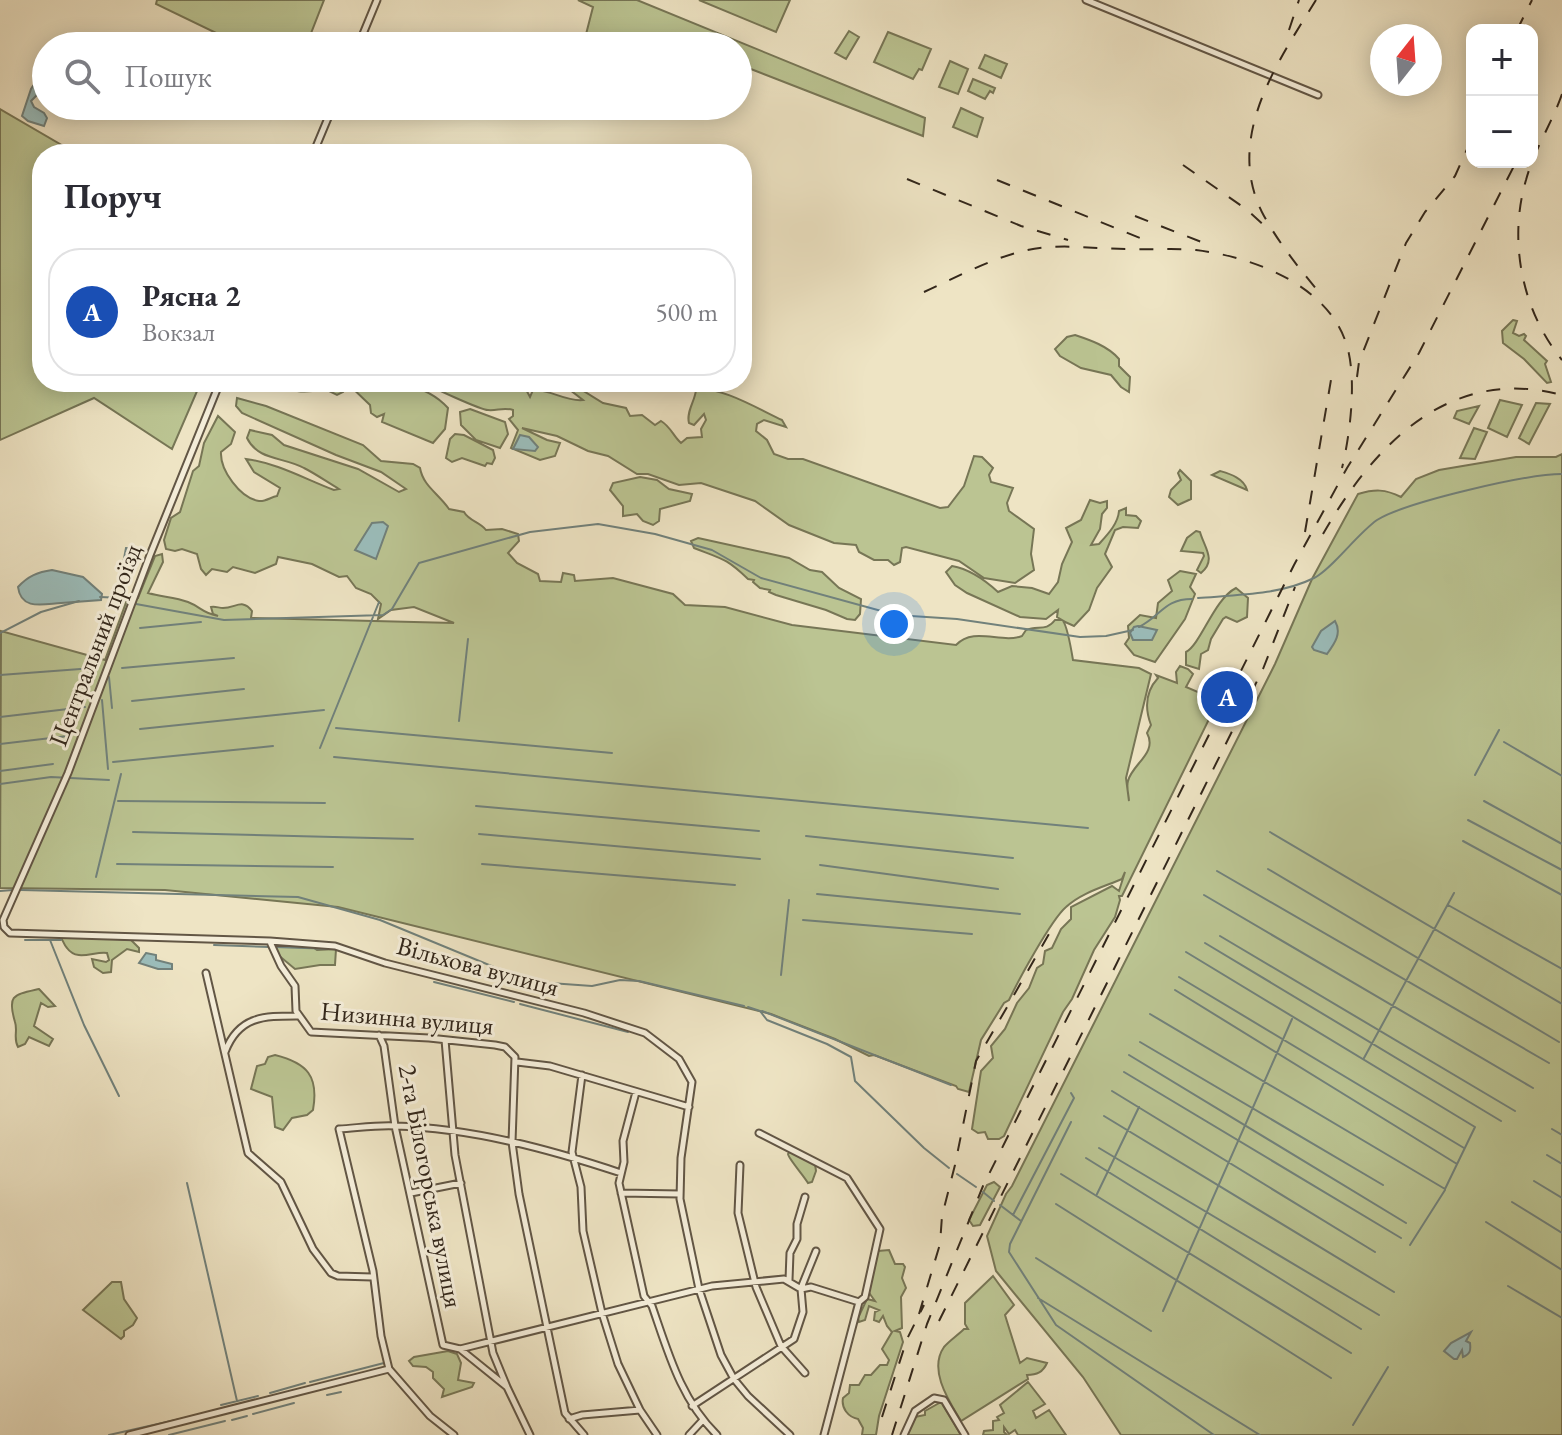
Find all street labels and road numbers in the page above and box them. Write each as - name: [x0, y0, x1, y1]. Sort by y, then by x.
- street label: Центральний проїзд: [41, 539, 149, 751]
- street label: Вільхова вулиця: [393, 928, 563, 1004]
- street label: Низинна вулиця: [319, 993, 495, 1043]
- street label: 2-га Білогорська вулиця: [391, 1061, 471, 1311]

